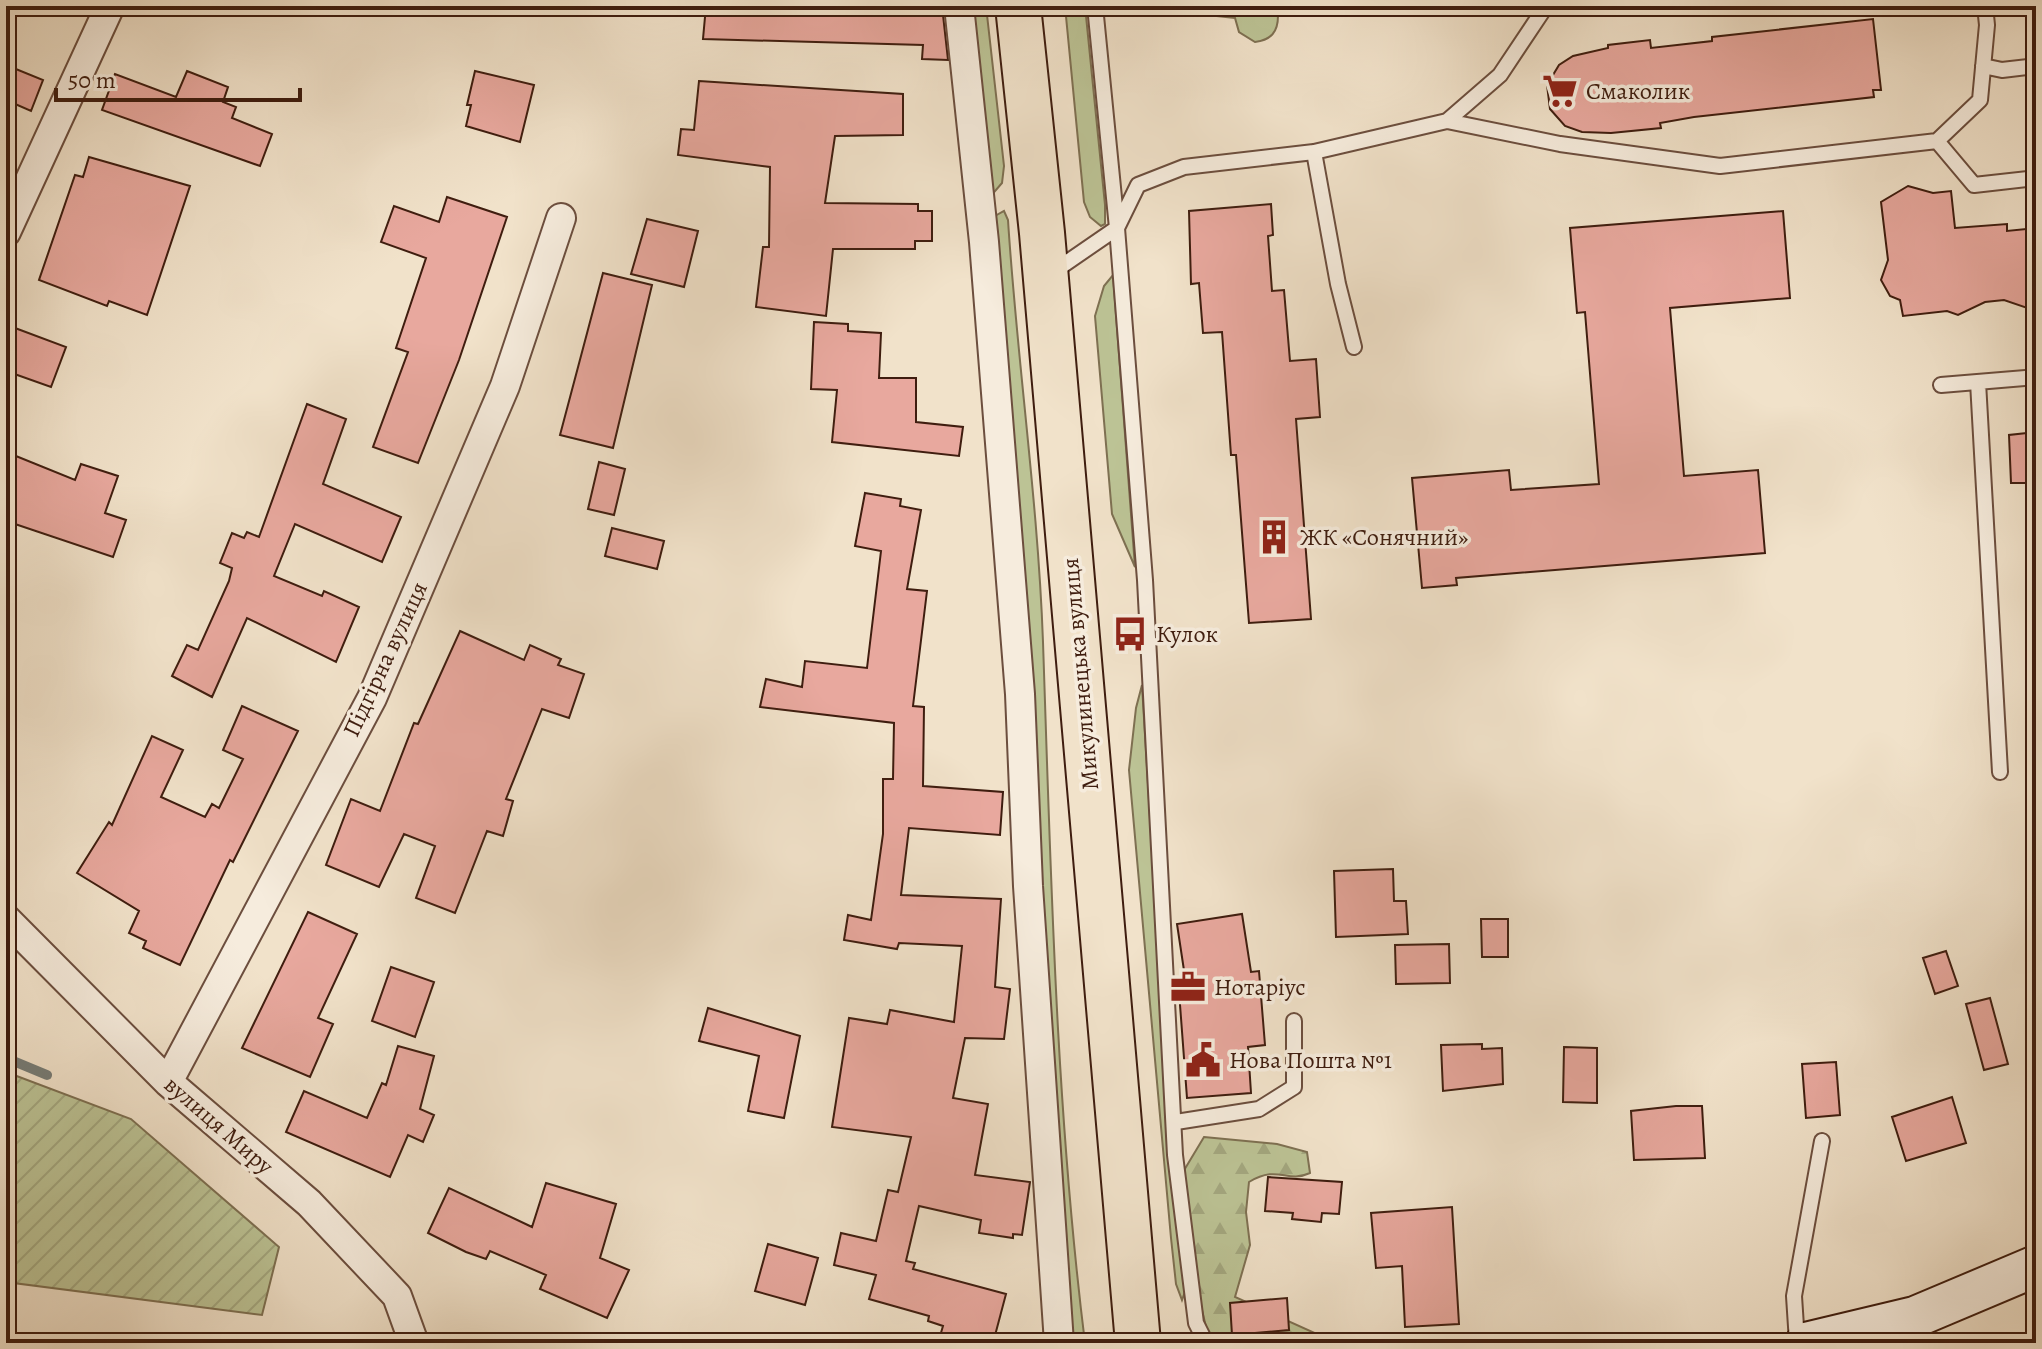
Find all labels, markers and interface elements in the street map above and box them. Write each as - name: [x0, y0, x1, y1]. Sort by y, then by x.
- scale bar: [56, 52, 300, 102]
- text: 50 m: [68, 64, 116, 96]
- supermarket icon: Смаколик: [1541, 72, 1579, 110]
- place label: Смаколик: [1586, 75, 1690, 107]
- building icon: ЖК «Сонячний»: [1255, 518, 1293, 556]
- place label: ЖК «Сонячний»: [1300, 521, 1468, 553]
- street label: Микулинецька вулиця: [1054, 556, 1106, 792]
- street label: Підгірна вулиця: [335, 576, 435, 742]
- bus stop icon: Кулок: [1111, 615, 1149, 653]
- place label: Кулок: [1156, 618, 1218, 650]
- office icon: Нотаріус: [1169, 968, 1207, 1006]
- place label: Нотаріус: [1214, 971, 1306, 1003]
- public building icon: Нова Пошта №1: [1184, 1041, 1222, 1079]
- place label: Нова Пошта №1: [1229, 1044, 1392, 1076]
- street label: вулиця Миру: [157, 1069, 281, 1182]

